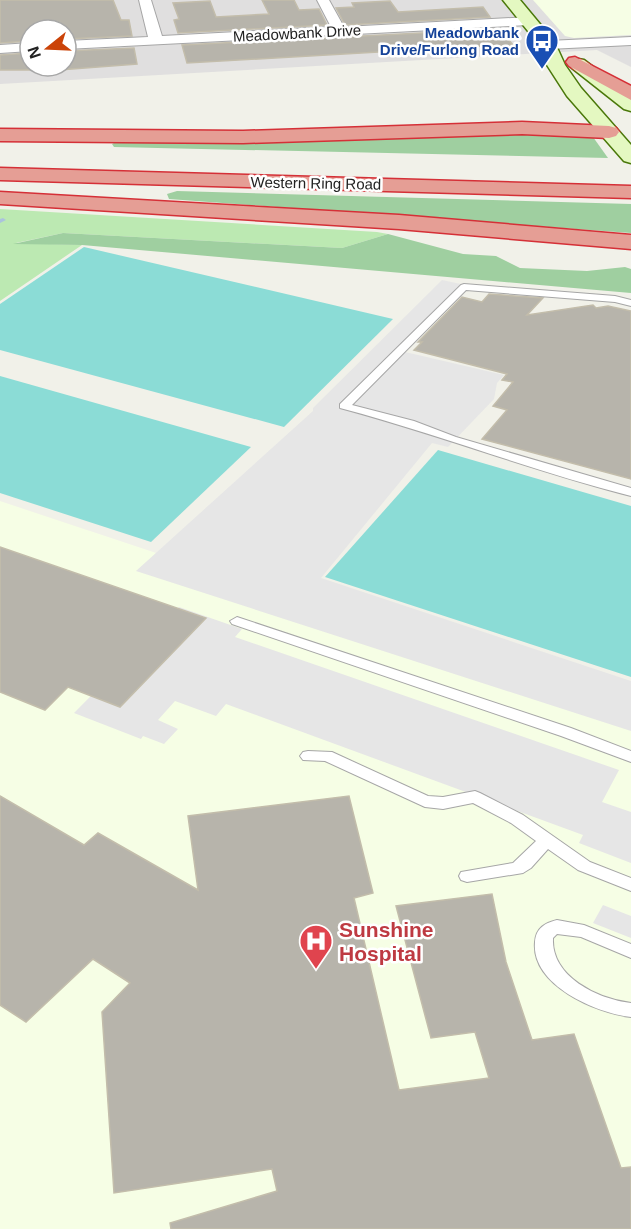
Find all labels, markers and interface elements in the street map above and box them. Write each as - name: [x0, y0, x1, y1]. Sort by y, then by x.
- north arrow: [18, 18, 78, 78]
- street label: Meadowbank Drive: [232, 21, 362, 45]
- bus stop icon: Meadowbank Drive/Furlong Road: [524, 23, 560, 70]
- place label: Meadowbank Drive/Furlong Road: [380, 24, 520, 58]
- text: N: [24, 44, 44, 61]
- street label: Western Ring Road: [251, 173, 381, 193]
- place label: Sunshine Hospital: [339, 918, 434, 965]
- hospital icon: Sunshine Hospital: [298, 923, 334, 970]

